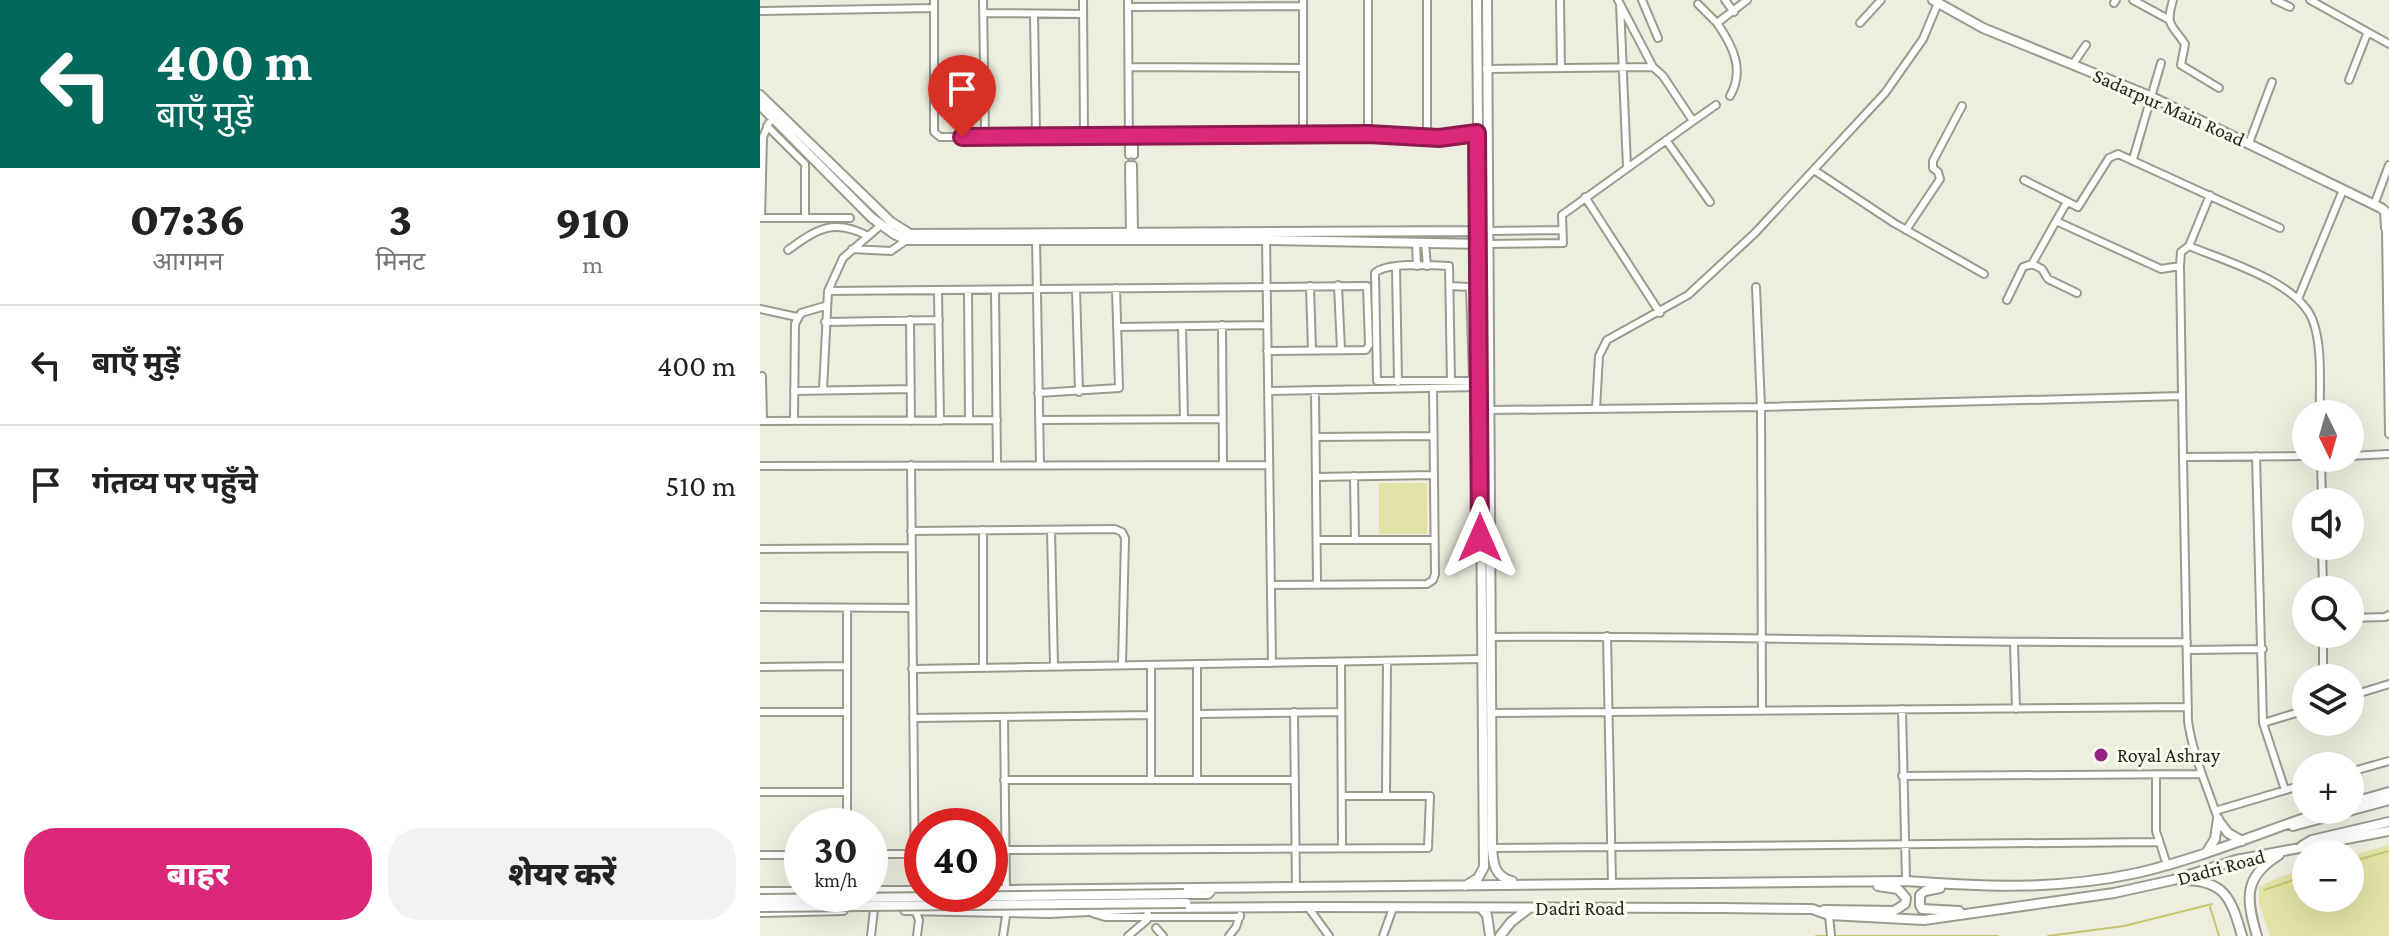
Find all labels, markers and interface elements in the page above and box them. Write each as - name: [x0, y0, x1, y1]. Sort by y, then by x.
- text: 400 m: [156, 30, 312, 92]
- icon: left: [24, 32, 128, 136]
- pin: [928, 55, 996, 137]
- street label: Sadarpur Main Road: [2089, 64, 2249, 151]
- icon: arrive: [940, 67, 984, 111]
- text: बाएँ मुड़ें: [156, 95, 253, 135]
- text: 07:36: [130, 192, 246, 245]
- text: 3: [389, 192, 412, 245]
- text: 910: [555, 195, 630, 248]
- text: आगमन: [152, 247, 223, 276]
- text: मिनट: [375, 247, 425, 276]
- text: m: [582, 250, 603, 279]
- icon: left: [24, 343, 68, 387]
- text: बाएँ मुड़ें: [92, 346, 180, 379]
- text: 400 m: [657, 349, 736, 382]
- north arrow: [2292, 400, 2364, 472]
- map controls: [2292, 400, 2364, 912]
- icon: arrive: [24, 463, 68, 507]
- text: गंतव्य पर पहुँचे: [92, 466, 258, 499]
- text: 510 m: [665, 469, 736, 502]
- button: sound: [2292, 488, 2364, 560]
- position arrow: [1438, 496, 1522, 580]
- button: search: [2292, 576, 2364, 648]
- button: layers: [2292, 664, 2364, 736]
- place label: Royal Ashray: [2117, 744, 2221, 767]
- marker: Royal Ashray: [2092, 746, 2110, 764]
- button: +: [2292, 752, 2364, 824]
- speed limit sign: 40: [904, 808, 1008, 912]
- text: 30: [814, 827, 858, 872]
- button: बाहर: [24, 828, 372, 920]
- button: शेयर करें: [388, 828, 736, 920]
- button: −: [2292, 840, 2364, 912]
- street label: Dadri Road: [2175, 845, 2268, 889]
- text: km/h: [814, 869, 858, 891]
- street label: Dadri Road: [1535, 897, 1625, 919]

